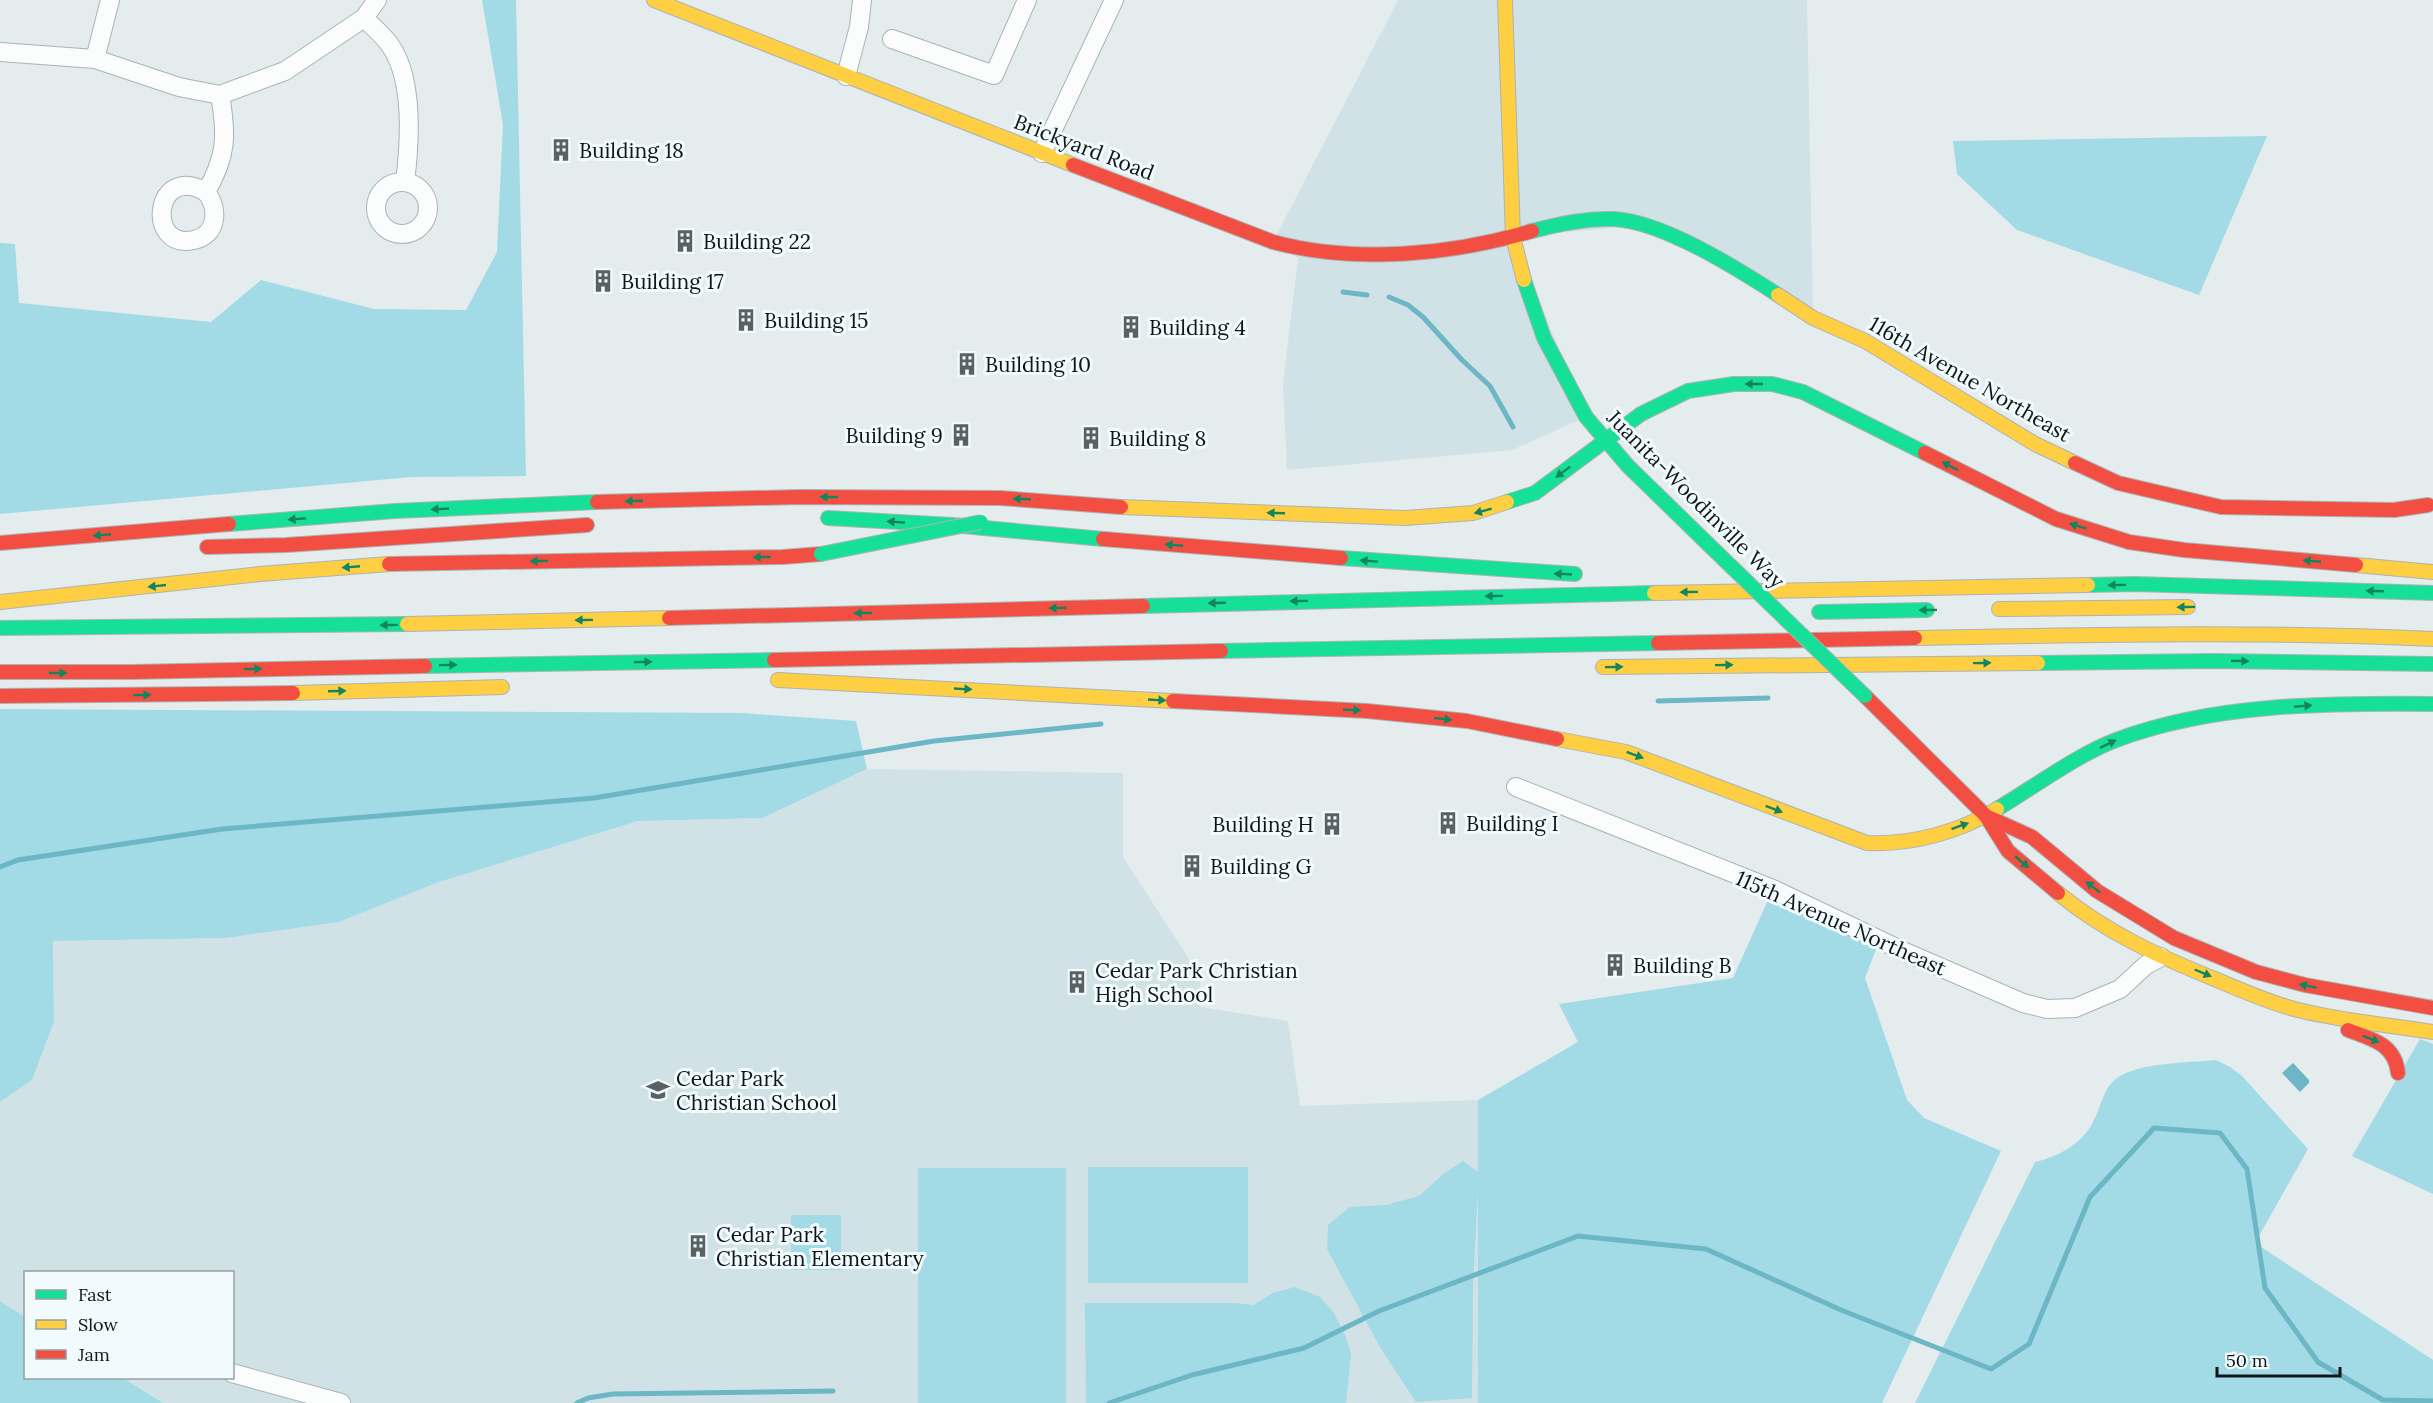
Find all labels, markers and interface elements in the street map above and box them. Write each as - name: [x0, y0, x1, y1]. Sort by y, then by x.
- street label: Brickyard Road: [1010, 108, 1158, 186]
- building icon: Building 18: [548, 137, 574, 163]
- place label: Building 18: [579, 137, 684, 164]
- building icon: Building 22: [672, 228, 698, 254]
- place label: Building 22: [703, 228, 811, 255]
- building icon: Building 17: [590, 268, 616, 294]
- place label: Building 17: [621, 268, 724, 295]
- building icon: Building 15: [733, 307, 759, 333]
- place label: Building 15: [764, 307, 869, 334]
- street label: 116th Avenue Northeast: [1864, 310, 2076, 448]
- building icon: Building 4: [1118, 314, 1144, 340]
- place label: Building 4: [1149, 314, 1246, 341]
- building icon: Building 10: [954, 351, 980, 377]
- place label: Building 10: [985, 351, 1091, 378]
- one-way arrow: [1745, 379, 1764, 389]
- street label: Juanita-Woodinville Way: [1601, 404, 1791, 594]
- place label: Building 9: [845, 422, 943, 449]
- building icon: Building 9: [948, 422, 974, 448]
- building icon: Building 8: [1078, 425, 1104, 451]
- place label: Building 8: [1109, 425, 1206, 452]
- one-way arrow: [1941, 461, 1958, 471]
- one-way arrow: [1556, 465, 1571, 477]
- one-way arrow: [820, 492, 839, 502]
- one-way arrow: [1013, 494, 1032, 504]
- one-way arrow: [625, 497, 644, 506]
- one-way arrow: [430, 505, 449, 514]
- one-way arrow: [1474, 506, 1492, 516]
- one-way arrow: [1266, 508, 1285, 517]
- one-way arrow: [287, 514, 306, 524]
- one-way arrow: [887, 517, 906, 526]
- one-way arrow: [2069, 521, 2087, 530]
- one-way arrow: [93, 530, 112, 540]
- one-way arrow: [1165, 540, 1184, 550]
- one-way arrow: [753, 552, 772, 562]
- one-way arrow: [530, 556, 549, 566]
- one-way arrow: [1359, 556, 1378, 565]
- one-way arrow: [2302, 556, 2321, 566]
- one-way arrow: [342, 562, 361, 572]
- one-way arrow: [1554, 569, 1573, 578]
- one-way arrow: [2107, 580, 2126, 589]
- one-way arrow: [148, 581, 167, 590]
- one-way arrow: [1679, 587, 1698, 597]
- one-way arrow: [2365, 587, 2384, 596]
- one-way arrow: [1484, 591, 1503, 601]
- one-way arrow: [1289, 596, 1308, 606]
- one-way arrow: [1208, 599, 1227, 608]
- one-way arrow: [2176, 602, 2195, 612]
- one-way arrow: [1048, 604, 1067, 613]
- one-way arrow: [1918, 605, 1937, 615]
- one-way arrow: [853, 608, 872, 618]
- one-way arrow: [574, 615, 593, 625]
- one-way arrow: [379, 620, 398, 630]
- one-way arrow: [2231, 656, 2250, 666]
- one-way arrow: [634, 657, 653, 667]
- one-way arrow: [1973, 658, 1992, 668]
- one-way arrow: [439, 660, 458, 670]
- one-way arrow: [1715, 661, 1734, 670]
- one-way arrow: [1604, 662, 1623, 672]
- one-way arrow: [244, 664, 263, 674]
- one-way arrow: [49, 668, 68, 677]
- one-way arrow: [953, 685, 972, 694]
- one-way arrow: [328, 687, 347, 696]
- one-way arrow: [133, 690, 152, 700]
- one-way arrow: [1148, 695, 1167, 704]
- one-way arrow: [2293, 701, 2312, 711]
- one-way arrow: [1342, 705, 1361, 715]
- one-way arrow: [1434, 714, 1453, 724]
- one-way arrow: [2100, 740, 2117, 749]
- one-way arrow: [1626, 751, 1644, 761]
- one-way arrow: [1765, 805, 1783, 814]
- building icon: Building I: [1435, 810, 1461, 836]
- place label: Building I: [1466, 810, 1558, 837]
- place label: Building H: [1212, 811, 1314, 838]
- building icon: Building H: [1319, 811, 1345, 837]
- one-way arrow: [1951, 820, 1969, 830]
- building icon: Building G: [1179, 853, 1205, 879]
- place label: Building G: [1210, 853, 1311, 880]
- one-way arrow: [2014, 856, 2030, 869]
- street label: 115th Avenue Northeast: [1731, 864, 1951, 982]
- one-way arrow: [2085, 882, 2100, 894]
- building icon: Building B: [1602, 952, 1628, 978]
- place label: Building B: [1633, 952, 1731, 979]
- place label: Cedar Park Christian High School: [1095, 957, 1298, 1008]
- one-way arrow: [2194, 968, 2212, 978]
- building icon: Cedar Park Christian High School: [1064, 969, 1090, 995]
- one-way arrow: [2298, 980, 2317, 990]
- one-way arrow: [2362, 1035, 2380, 1044]
- place label: Cedar Park Christian School: [676, 1065, 837, 1116]
- school or university icon: Cedar Park Christian School: [645, 1077, 671, 1103]
- place label: Cedar Park Christian Elementary: [716, 1221, 923, 1272]
- building icon: Cedar Park Christian Elementary: [685, 1233, 711, 1259]
- legend: [24, 1271, 234, 1379]
- text: Fast: [78, 1283, 112, 1306]
- text: Slow: [78, 1313, 118, 1336]
- scale bar: [2217, 1340, 2340, 1378]
- text: Jam: [77, 1343, 110, 1366]
- text: 50 m: [2226, 1349, 2268, 1372]

